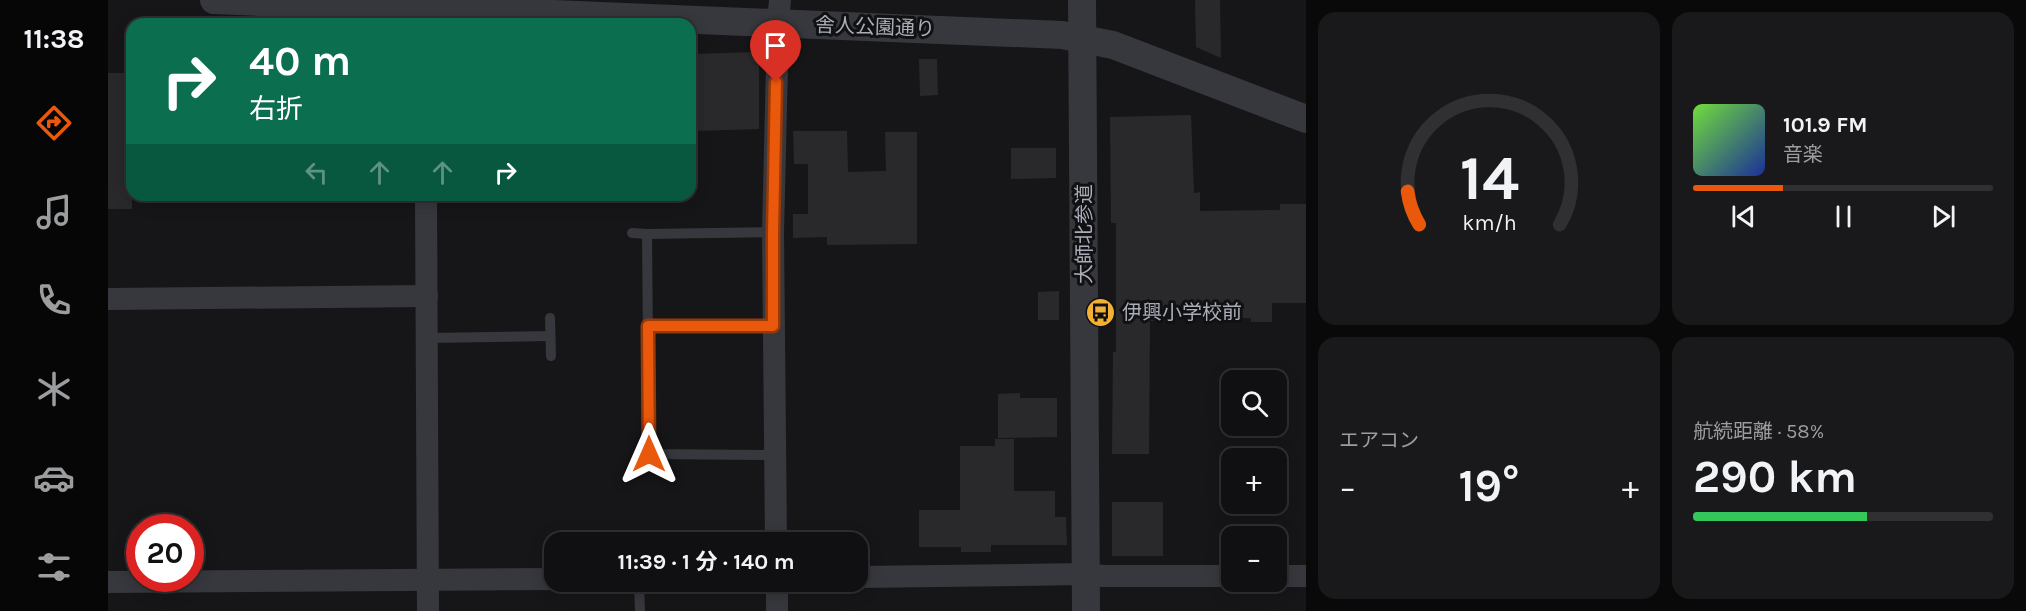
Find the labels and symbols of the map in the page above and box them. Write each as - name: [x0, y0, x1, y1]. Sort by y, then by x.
- street label: 舎人公園通り: [815, 13, 935, 41]
- pin: [750, 20, 801, 82]
- street label: 大師北参道: [1073, 184, 1096, 284]
- bus stop icon: 伊興小学校前: [1085, 296, 1117, 328]
- place label: 伊興小学校前: [1122, 301, 1242, 324]
- position arrow: [617, 422, 681, 486]
- speed limit sign: 20: [126, 514, 204, 592]

